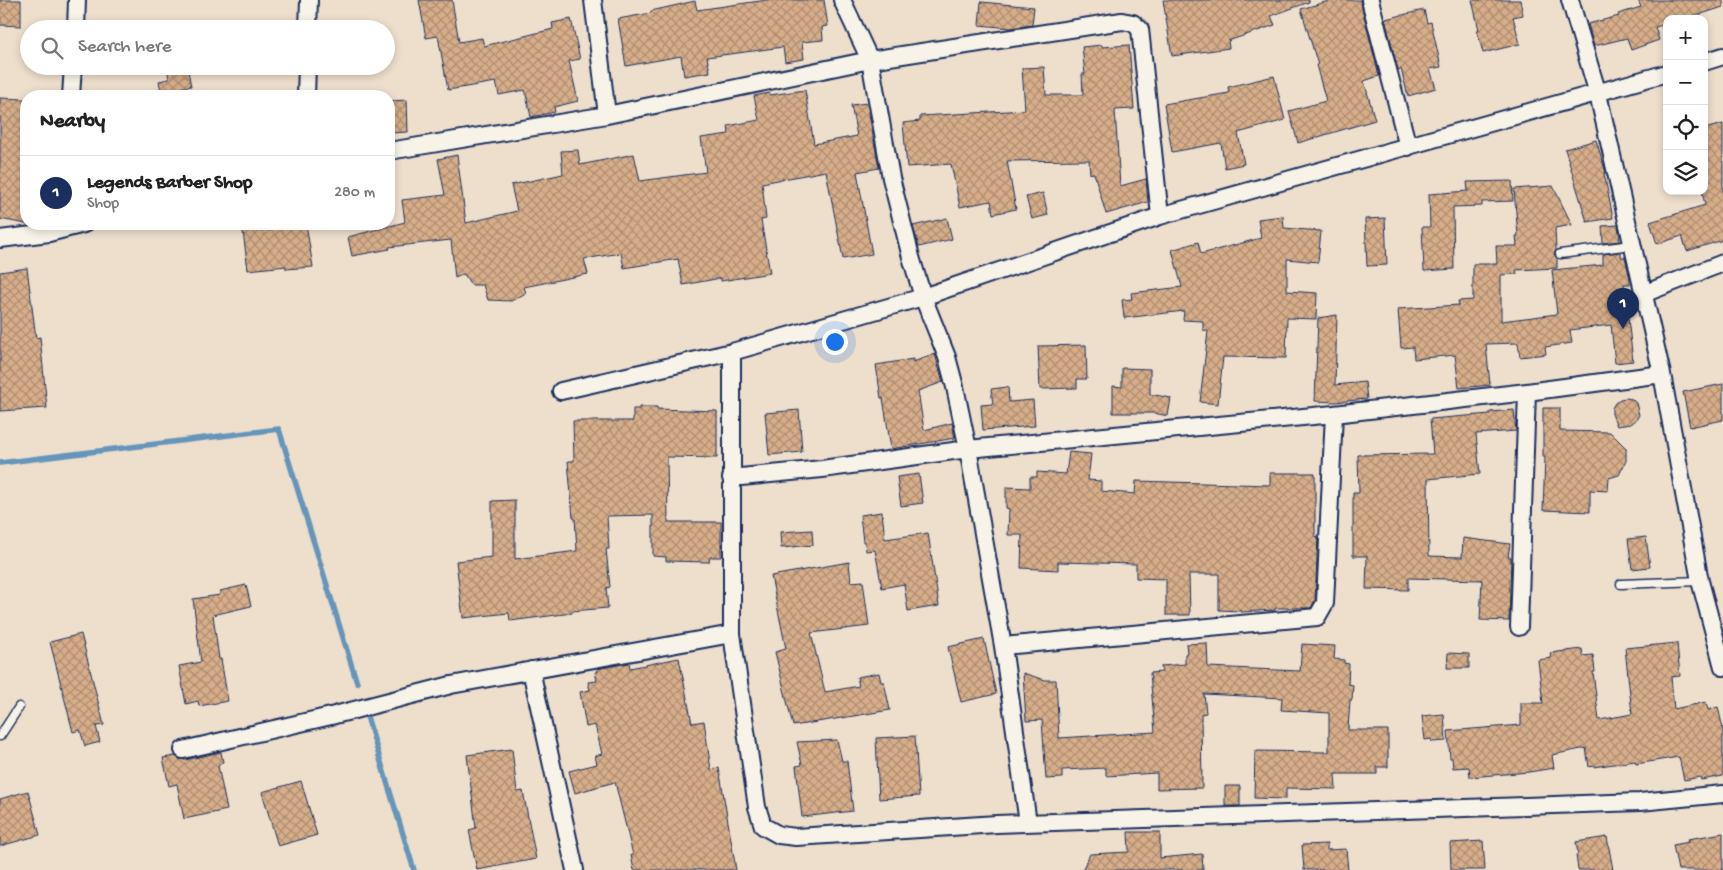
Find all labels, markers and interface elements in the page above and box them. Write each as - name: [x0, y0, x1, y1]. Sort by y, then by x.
- map controls: [1663, 15, 1708, 195]
- button: +: [1663, 15, 1708, 60]
- search box: [20, 20, 395, 75]
- icon: search: [38, 34, 66, 62]
- text: Search here: [78, 36, 172, 59]
- button: −: [1663, 60, 1708, 105]
- button: locate: [1663, 105, 1708, 150]
- text: Nearby: [40, 110, 105, 135]
- button: layers: [1663, 150, 1708, 195]
- text: Legends Barber Shop: [87, 172, 252, 195]
- text: 1: [53, 184, 59, 203]
- text: 280 m: [334, 184, 375, 203]
- text: Shop: [87, 195, 119, 214]
- pin: 1: [1607, 288, 1639, 329]
- your location: [822, 329, 848, 355]

